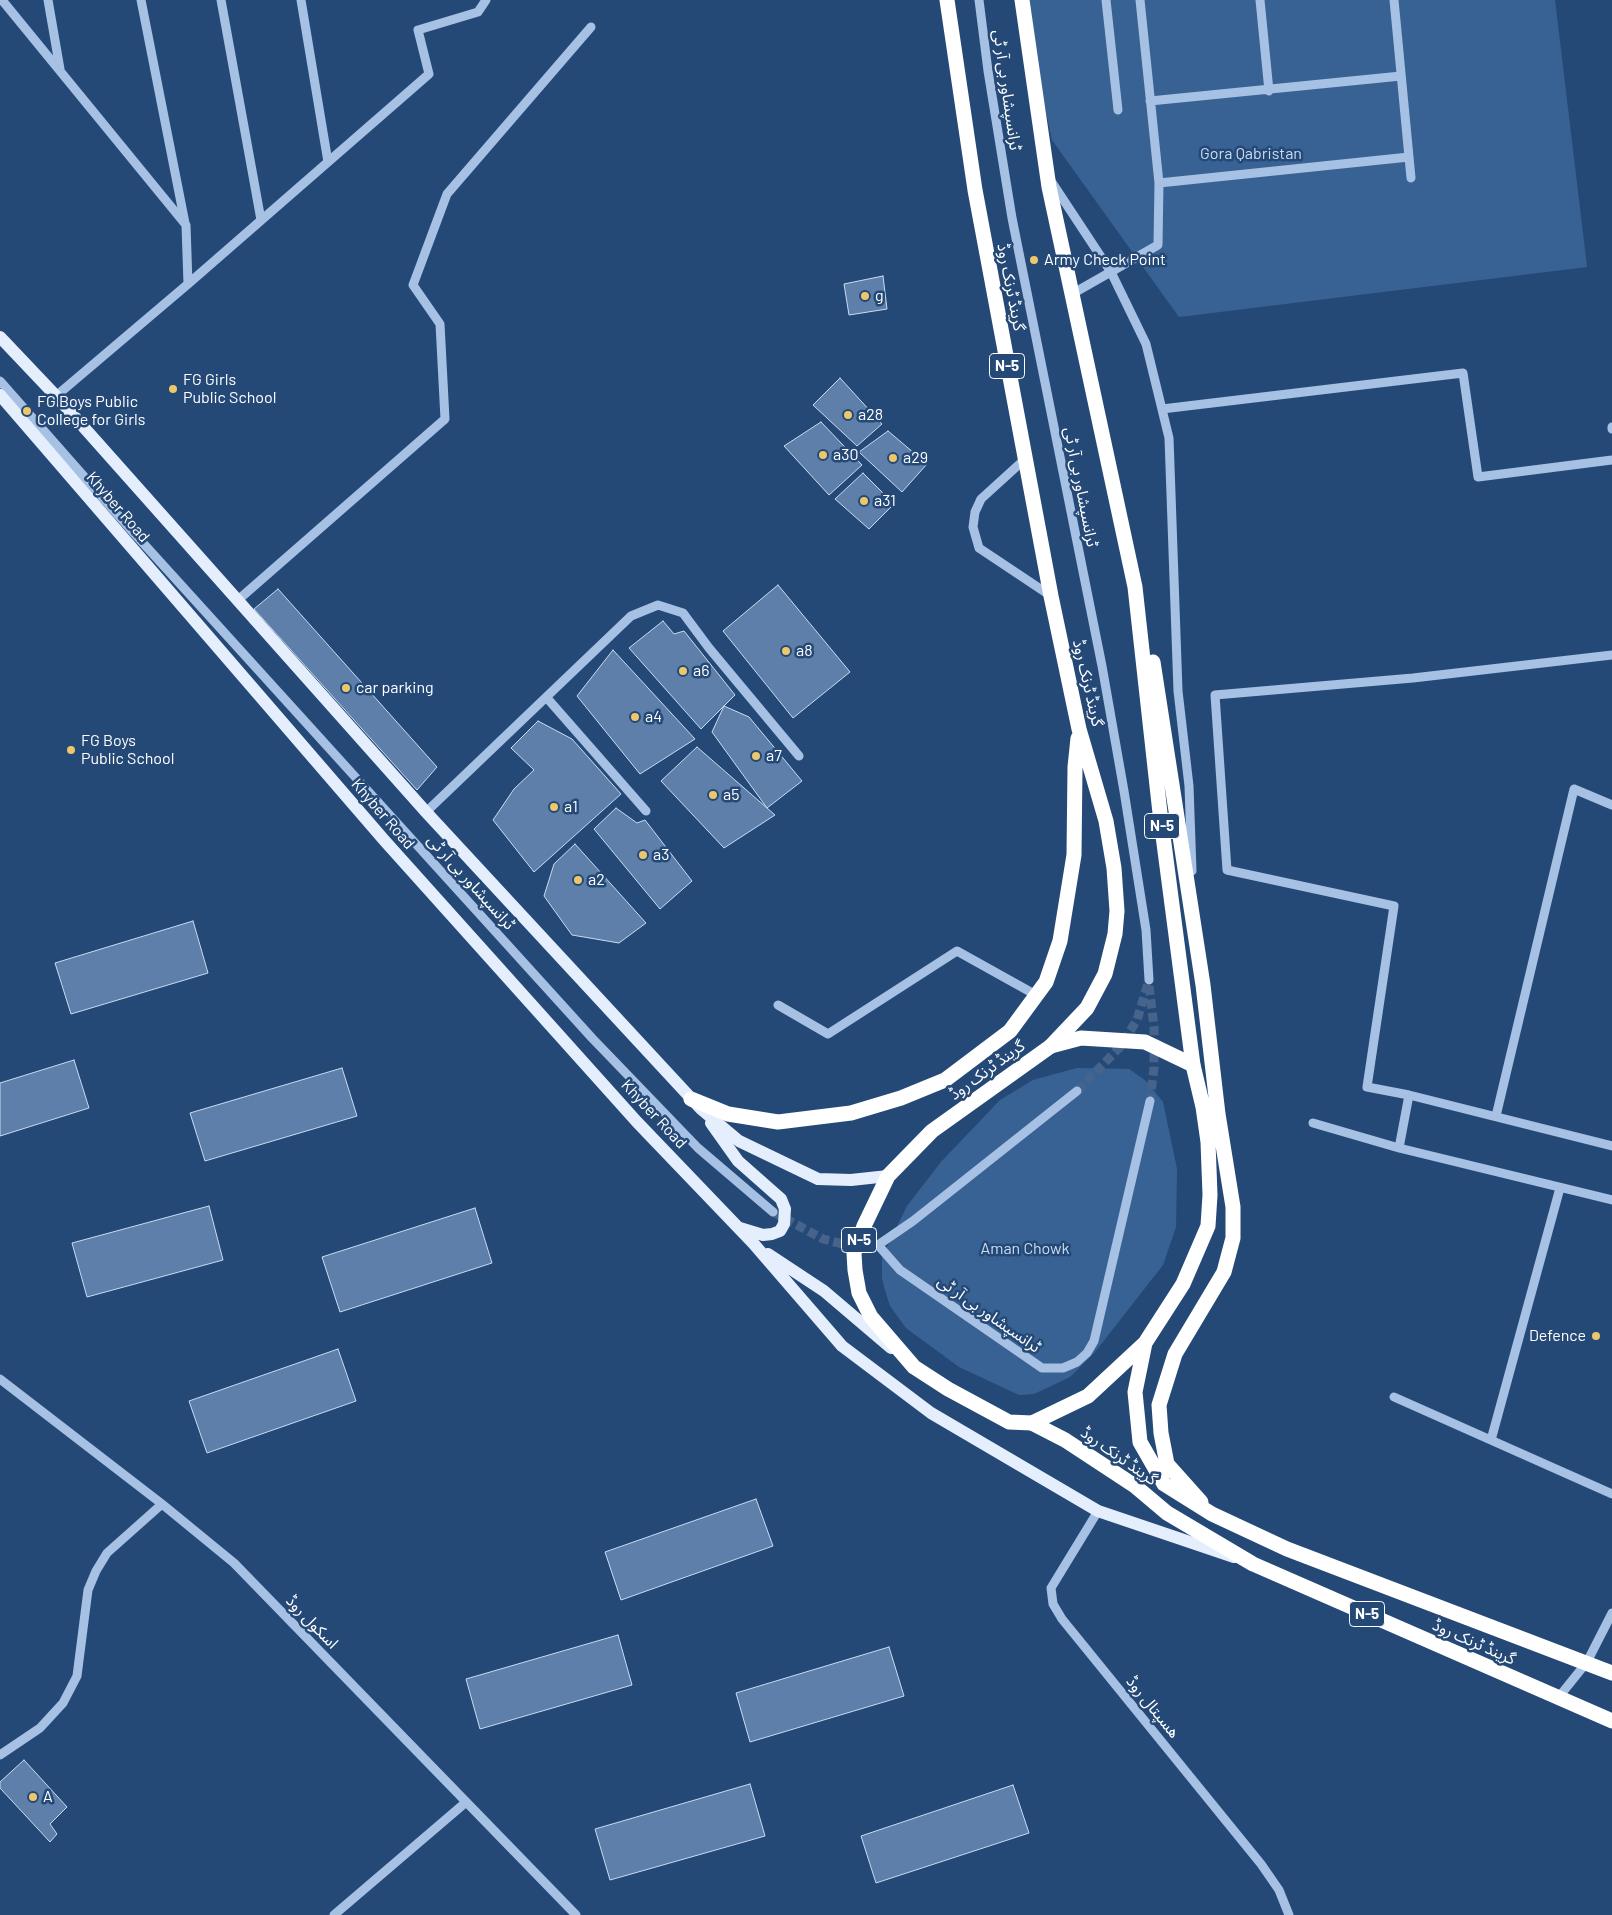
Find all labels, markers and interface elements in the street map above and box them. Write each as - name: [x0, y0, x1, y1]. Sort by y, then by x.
- street label: ٹرانسپشاور بی آر ٹی: [989, 28, 1025, 152]
- park label: Gora Qabristan: [1200, 144, 1302, 164]
- street label: گرینڈ ٹرنک روڈ: [993, 242, 1029, 332]
- place label: Army Check Point: [1044, 250, 1166, 270]
- marker: Army Check Point: [1028, 254, 1040, 266]
- place label: g: [875, 286, 884, 306]
- marker: g: [859, 290, 871, 302]
- road number: N-5: [990, 354, 1024, 378]
- place label: FG Girls Public School: [183, 370, 276, 408]
- marker: FG Girls Public School: [167, 383, 179, 395]
- place label: FG Boys Public College for Girls: [37, 392, 145, 430]
- marker: FG Boys Public College for Girls: [21, 405, 33, 417]
- place label: a28: [858, 405, 883, 425]
- marker: a28: [842, 409, 854, 421]
- street label: ٹرانسپشاور بی آر ٹی: [1060, 426, 1102, 548]
- place label: a30: [833, 445, 858, 465]
- place label: a29: [903, 448, 928, 468]
- marker: a30: [817, 449, 829, 461]
- marker: a29: [887, 452, 899, 464]
- street label: Khyber Road: [82, 468, 154, 546]
- place label: a31: [874, 491, 896, 511]
- marker: a31: [858, 495, 870, 507]
- street label: گرینڈ ٹرنک روڈ: [1069, 638, 1107, 728]
- place label: a8: [796, 641, 813, 661]
- marker: a8: [780, 645, 792, 657]
- place label: a6: [693, 661, 709, 681]
- marker: a6: [677, 665, 689, 677]
- place label: car parking: [356, 678, 434, 698]
- marker: car parking: [340, 682, 352, 694]
- place label: a4: [645, 707, 662, 727]
- marker: a4: [629, 711, 641, 723]
- place label: FG Boys Public School: [81, 731, 174, 769]
- marker: FG Boys Public School: [65, 744, 77, 756]
- place label: a7: [766, 746, 782, 766]
- marker: a7: [750, 750, 762, 762]
- street label: Khyber Road: [347, 775, 419, 853]
- place label: a5: [723, 785, 739, 805]
- marker: a5: [707, 789, 719, 801]
- place label: a1: [564, 797, 578, 817]
- marker: a1: [548, 801, 560, 813]
- road number: N-5: [1144, 814, 1180, 838]
- street label: ٹرانسپشاور بی آر ٹی: [423, 830, 519, 934]
- place label: a3: [653, 845, 669, 865]
- marker: a3: [637, 849, 649, 861]
- place label: a2: [588, 870, 605, 890]
- marker: a2: [572, 874, 584, 886]
- street label: گرینڈ ٹرنک روڈ: [945, 1036, 1029, 1104]
- street label: Khyber Road: [617, 1076, 691, 1152]
- road number: N-5: [842, 1228, 876, 1252]
- park label: Aman Chowk: [980, 1239, 1070, 1259]
- street label: ٹرانسپشاور بی آر ٹی: [934, 1271, 1044, 1357]
- place label: Defence: [1529, 1326, 1586, 1346]
- marker: Defence: [1590, 1330, 1602, 1342]
- street label: گرینڈ ٹرنک روڈ: [1077, 1423, 1161, 1489]
- street label: اسکول روڈ: [282, 1591, 342, 1653]
- road number: N-5: [1350, 1602, 1384, 1626]
- street label: گرینڈ ٹرنک روڈ: [1430, 1615, 1518, 1669]
- street label: ھسپتال روڈ: [1122, 1672, 1184, 1742]
- place label: A: [43, 1787, 53, 1807]
- marker: A: [27, 1791, 39, 1803]

